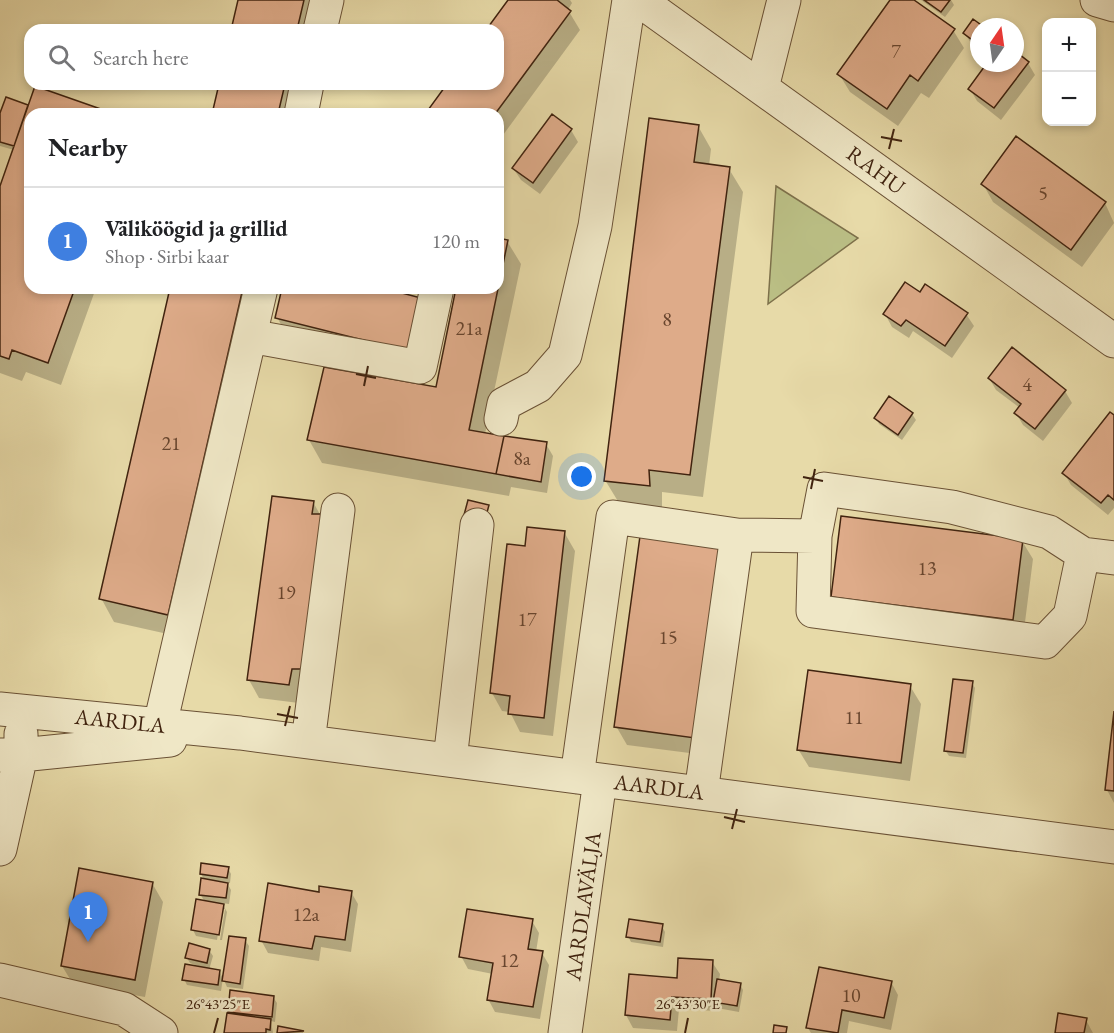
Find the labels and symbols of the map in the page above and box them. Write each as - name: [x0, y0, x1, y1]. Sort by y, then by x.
- north arrow: [970, 18, 1024, 72]
- house number: 7: [891, 38, 901, 64]
- street label: RAHU: [841, 139, 912, 202]
- house number: 5: [1038, 180, 1048, 206]
- house number: 8: [662, 306, 672, 332]
- house number: 21a: [455, 315, 483, 341]
- house number: 4: [1022, 371, 1032, 397]
- house number: 21: [161, 430, 181, 456]
- house number: 8a: [513, 445, 531, 471]
- your location: [567, 462, 596, 491]
- house number: 13: [917, 555, 937, 581]
- house number: 19: [276, 579, 296, 605]
- house number: 17: [517, 606, 537, 632]
- house number: 15: [658, 624, 678, 650]
- street label: AARDLA: [72, 702, 167, 740]
- house number: 11: [844, 704, 864, 730]
- street label: AARDLA: [611, 767, 707, 807]
- street label: AARDLAVÄLJA: [558, 829, 608, 983]
- pin: 1: [68, 892, 107, 942]
- house number: 12a: [292, 901, 320, 927]
- house number: 12: [499, 947, 519, 973]
- house number: 10: [841, 982, 861, 1008]
- text: 26°43'25"E: [186, 994, 251, 1013]
- text: 26°43'30"E: [656, 994, 721, 1013]

